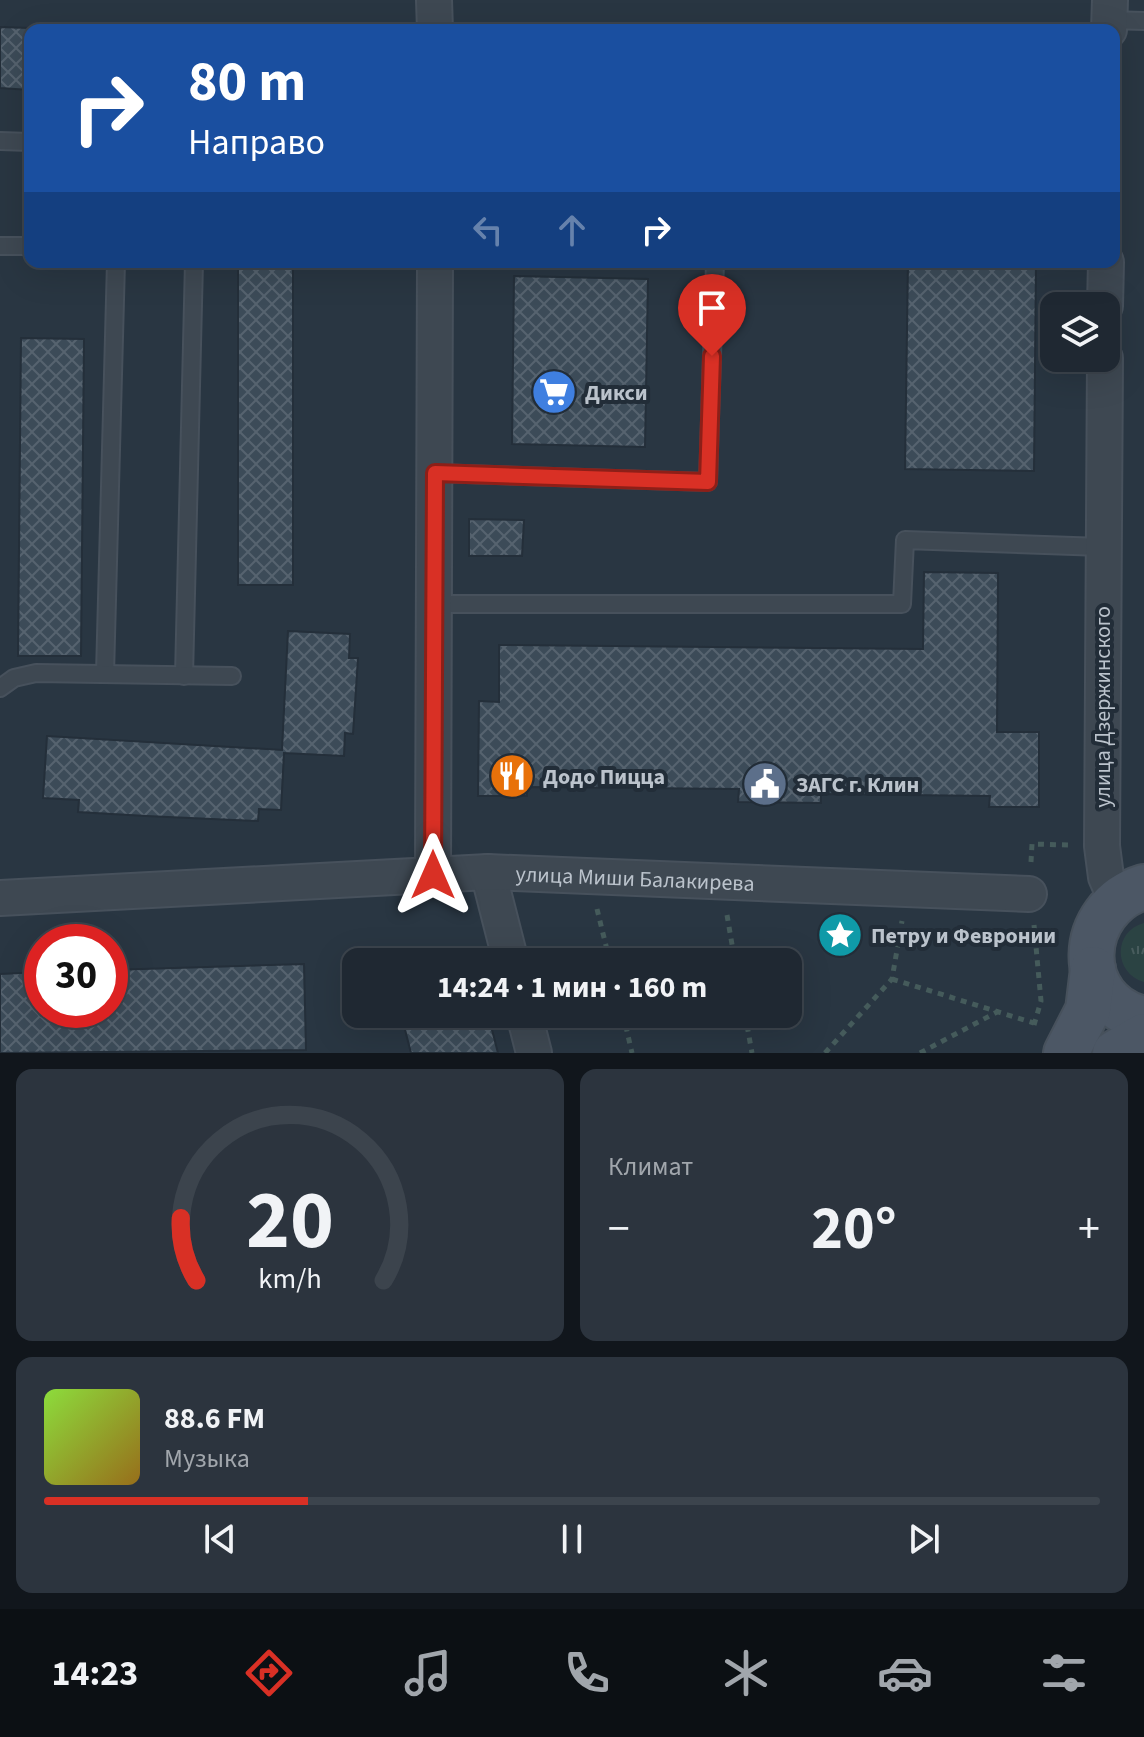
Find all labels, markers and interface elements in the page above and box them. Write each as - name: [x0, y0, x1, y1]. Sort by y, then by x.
- text: 80 m: [188, 43, 306, 122]
- icon: right: [56, 56, 160, 160]
- text: Направо: [188, 117, 325, 168]
- icon: left: [466, 208, 510, 252]
- icon: ahead: [550, 208, 594, 252]
- icon: right: [634, 208, 678, 252]
- pin: [678, 274, 746, 356]
- icon: arrive: [690, 286, 734, 330]
- map controls: [1040, 292, 1120, 372]
- button: layers: [1040, 292, 1120, 372]
- supermarket icon: Дикси: [530, 368, 578, 416]
- place label: Дикси: [585, 377, 648, 409]
- street label: улица Дзержинского: [1087, 606, 1119, 808]
- restaurant icon: Додо Пицца: [488, 752, 536, 800]
- public building icon: ЗАГС г. Клин: [741, 760, 789, 808]
- place label: Додо Пицца: [543, 761, 665, 793]
- place label: ЗАГС г. Клин: [796, 769, 919, 801]
- position arrow: [391, 833, 475, 917]
- street label: улица Миши Балакирева: [515, 858, 755, 900]
- place icon: Петру и Февронии: [816, 911, 864, 959]
- place label: Петру и Февронии: [871, 920, 1056, 952]
- speed limit sign: 30: [24, 924, 128, 1028]
- text: 14:24 · 1 мин · 160 m: [437, 966, 707, 1009]
- text: Климат: [608, 1148, 693, 1185]
- text: 20: [246, 1162, 334, 1280]
- text: 20°: [811, 1187, 897, 1272]
- text: −: [608, 1198, 630, 1261]
- text: +: [1078, 1198, 1100, 1261]
- text: km/h: [258, 1259, 322, 1299]
- text: 88.6 FM: [164, 1397, 265, 1440]
- text: Музыка: [164, 1440, 250, 1477]
- icon: previous: [198, 1517, 242, 1561]
- icon: pause: [550, 1517, 594, 1561]
- icon: next: [902, 1517, 946, 1561]
- icon: directions: [241, 1645, 297, 1701]
- icon: music: [400, 1645, 456, 1701]
- icon: phone: [559, 1645, 615, 1701]
- icon: climate: [718, 1645, 774, 1701]
- icon: car: [877, 1645, 933, 1701]
- icon: filters: [1036, 1645, 1092, 1701]
- text: 14:23: [52, 1648, 138, 1699]

